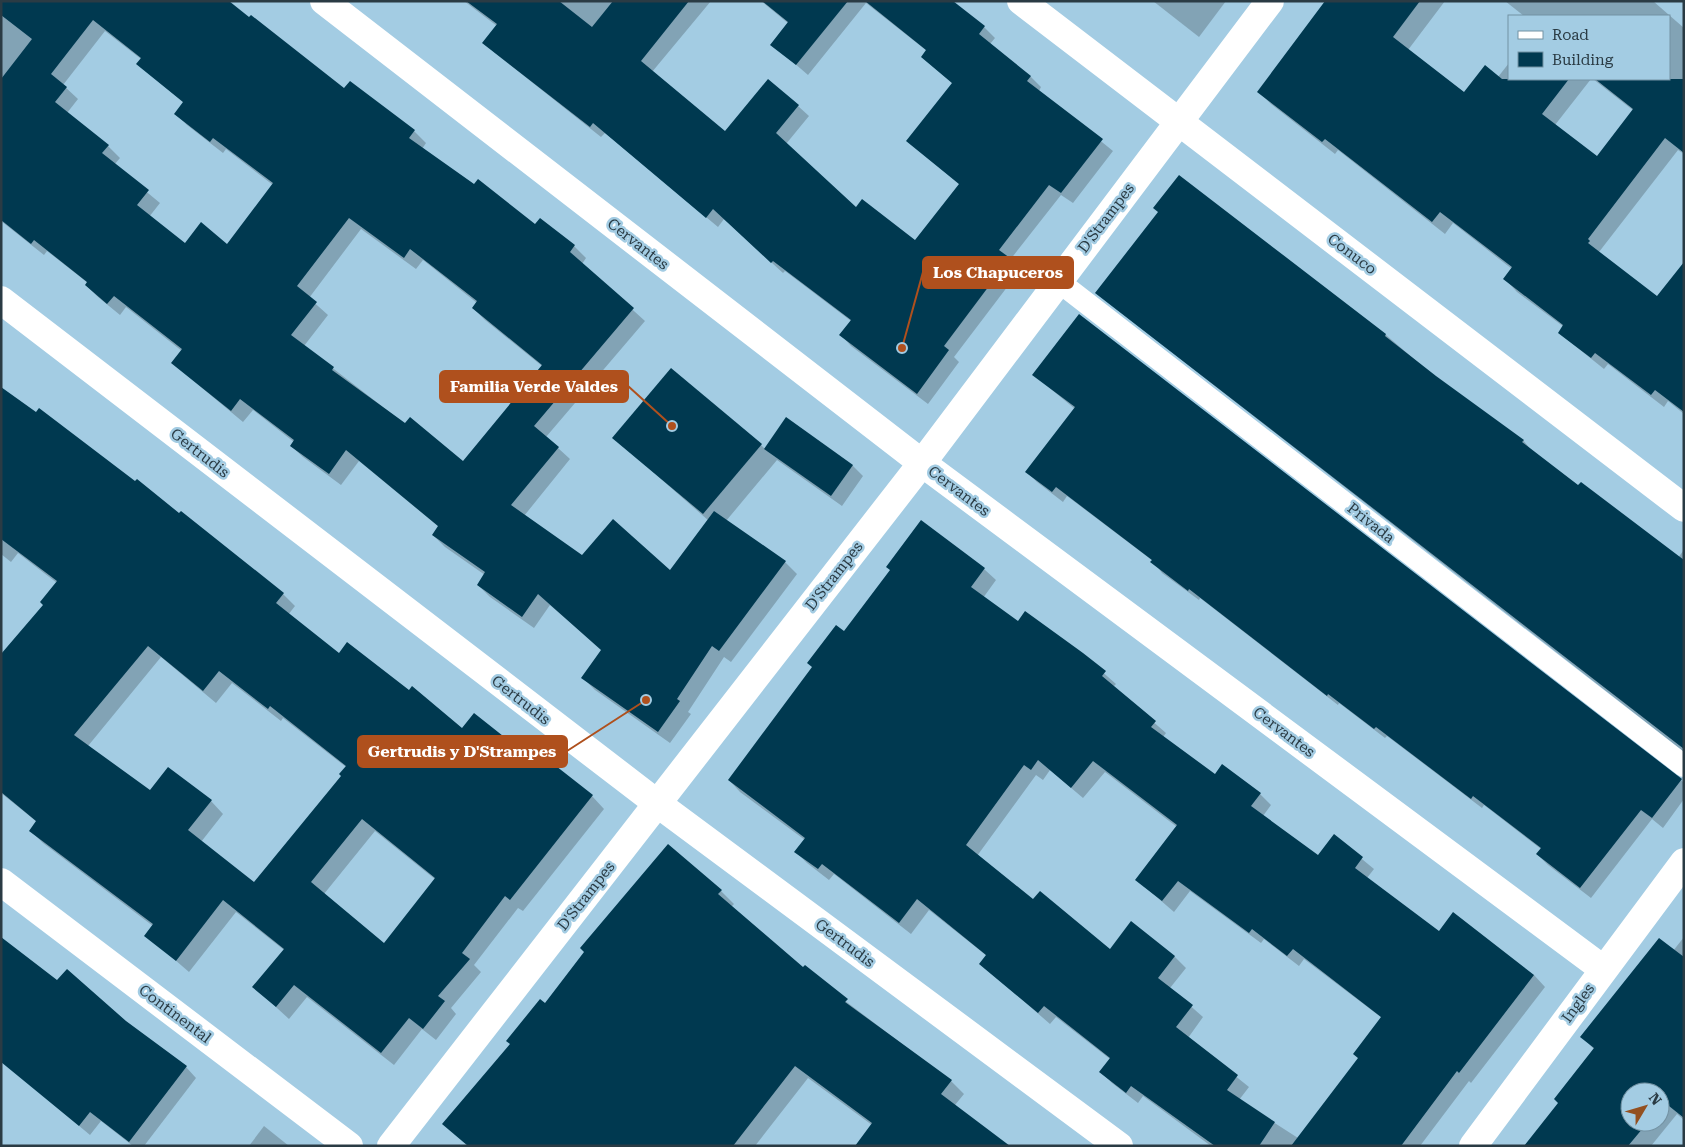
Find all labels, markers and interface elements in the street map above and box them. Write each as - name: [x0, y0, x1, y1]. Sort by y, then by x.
- legend: [1508, 15, 1670, 80]
- text: Road: [1552, 26, 1589, 44]
- text: Building: [1552, 51, 1614, 69]
- street label: D'Strampes: [1074, 180, 1138, 256]
- street label: Cervantes: [604, 215, 672, 273]
- street label: Conuco: [1324, 230, 1380, 278]
- callout: Los Chapuceros: [923, 257, 1073, 288]
- text: Los Chapuceros: [933, 263, 1063, 282]
- callout: Familia Verde Valdes: [440, 371, 628, 402]
- text: Familia Verde Valdes: [450, 377, 618, 396]
- street label: Gertrudis: [167, 425, 233, 481]
- street label: Cervantes: [925, 462, 993, 520]
- street label: Privada: [1344, 499, 1398, 547]
- street label: D'Strampes: [802, 538, 866, 614]
- street label: Gertrudis: [488, 672, 554, 728]
- street label: Cervantes: [1250, 703, 1318, 761]
- callout: Gertrudis y D'Strampes: [358, 736, 567, 767]
- text: Gertrudis y D'Strampes: [368, 742, 556, 761]
- street label: D'Strampes: [554, 858, 618, 934]
- street label: Gertrudis: [812, 915, 878, 971]
- street label: Ingles: [1558, 980, 1598, 1026]
- street label: Continental: [135, 981, 215, 1047]
- north arrow: [1620, 1082, 1670, 1132]
- text: N: [1646, 1090, 1665, 1108]

